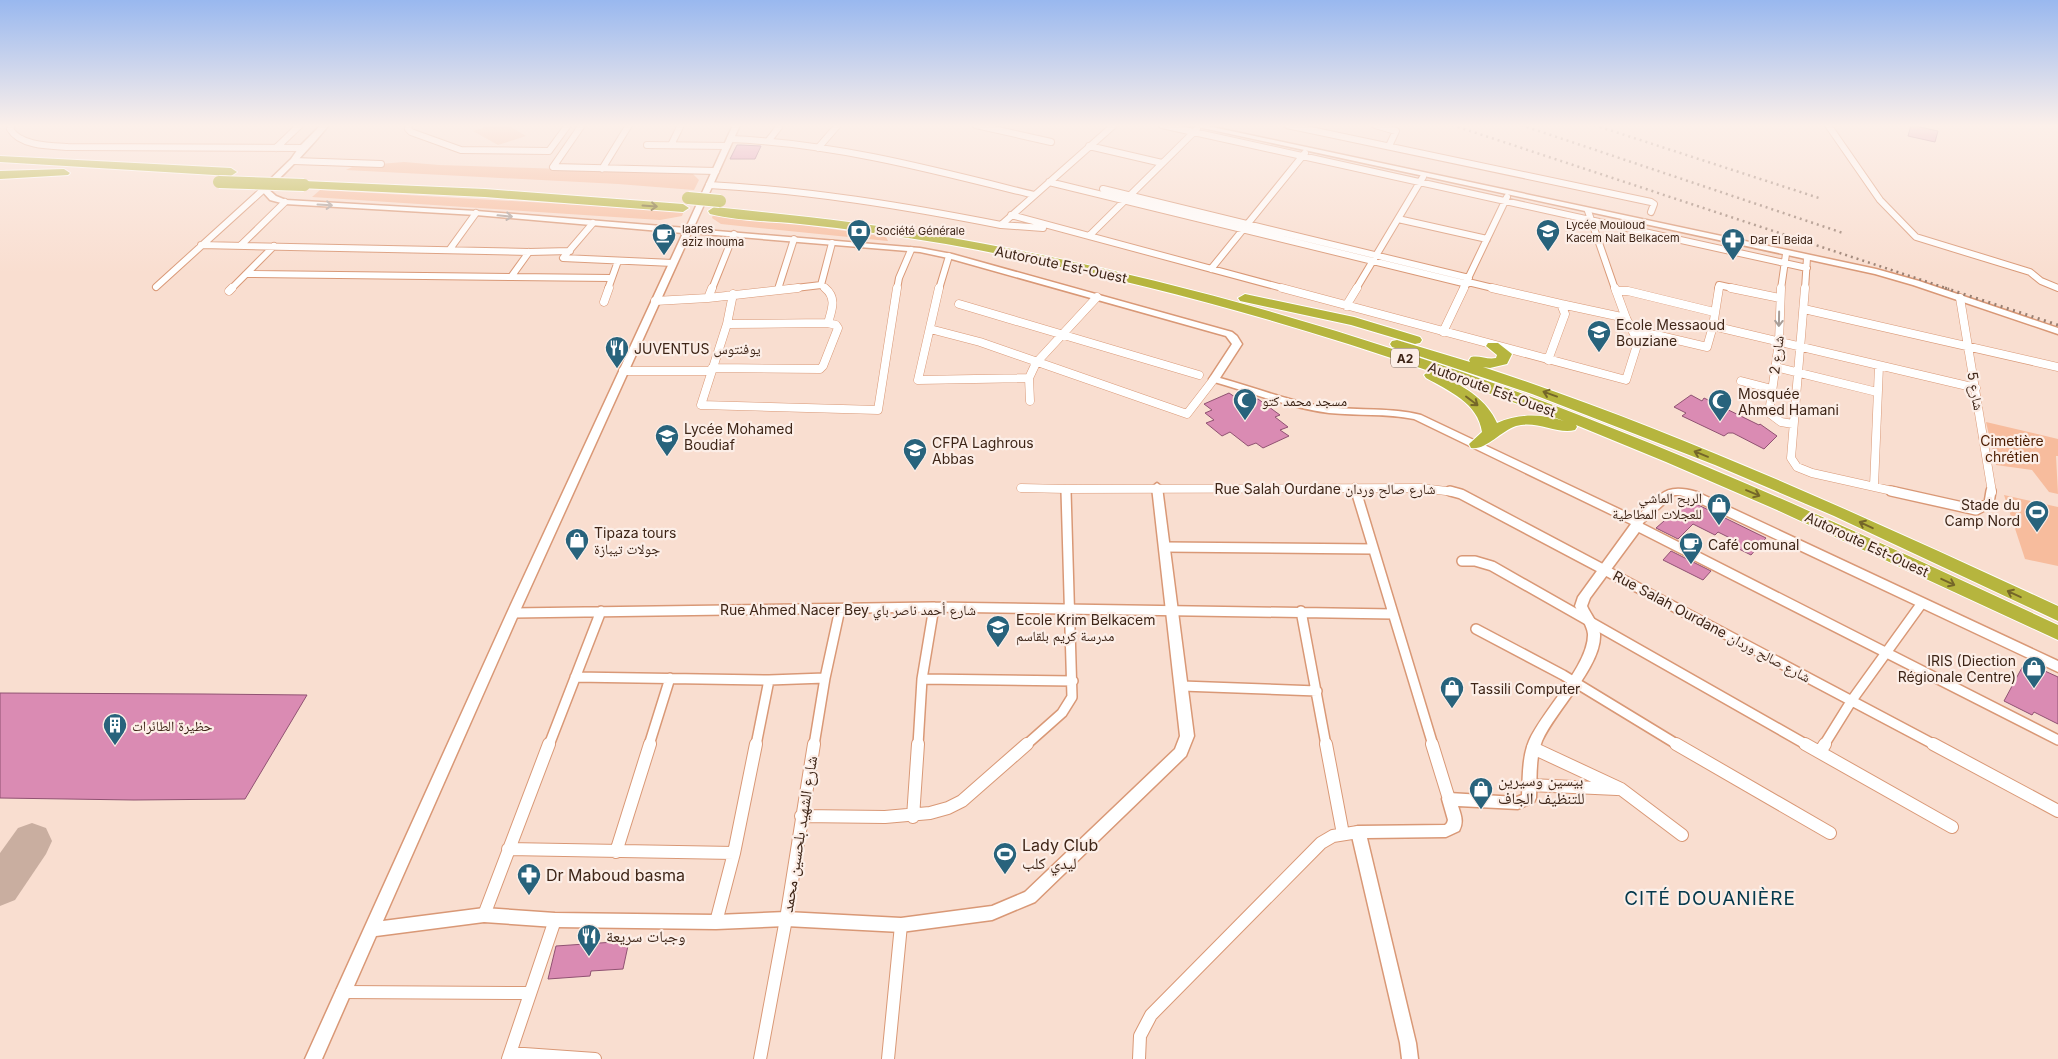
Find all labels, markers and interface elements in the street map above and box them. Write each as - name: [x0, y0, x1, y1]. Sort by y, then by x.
- one-way arrow: [317, 200, 333, 209]
- one-way arrow: [642, 201, 658, 210]
- one-way arrow: [497, 211, 513, 220]
- bank icon: Société Générale: [846, 218, 872, 252]
- school or university icon: Lycée Mouloud Kacem Nait Belkacem: [1535, 218, 1561, 252]
- place label: Lycée Mouloud Kacem Nait Belkacem: [1566, 218, 1680, 245]
- cafe icon: laares aziz lhouma: [651, 222, 677, 256]
- place label: laares aziz lhouma: [682, 222, 744, 249]
- place label: Société Générale: [876, 224, 965, 238]
- pharmacy icon: Dar El Beida: [1720, 227, 1746, 261]
- place label: Dar El Beida: [1750, 233, 1813, 247]
- street label: Autoroute Est-Ouest: [993, 242, 1129, 286]
- one-way arrow: [1774, 311, 1784, 327]
- place label: Ecole Messaoud Bouziane: [1616, 316, 1725, 349]
- school or university icon: Ecole Messaoud Bouziane: [1586, 319, 1612, 353]
- restaurant icon: JUVENTUS يوفنتوس: [604, 335, 630, 369]
- street label: شارع 2: [1765, 335, 1789, 376]
- place label: JUVENTUS يوفنتوس: [634, 340, 761, 358]
- road number: A2: [1391, 348, 1419, 368]
- street label: Autoroute Est-Ouest: [1426, 358, 1559, 420]
- street label: شارع 5: [1962, 370, 1988, 412]
- place label: Mosquée Ahmed Hamani: [1738, 385, 1839, 418]
- mosque icon: مسجد محمد كتو: [1232, 387, 1258, 421]
- mosque icon: Mosquée Ahmed Hamani: [1707, 388, 1733, 422]
- one-way arrow: [1543, 389, 1558, 398]
- place label: مسجد محمد كتو: [1262, 392, 1347, 410]
- one-way arrow: [1465, 396, 1479, 406]
- place label: Lycée Mohamed Boudiaf: [684, 420, 793, 453]
- school or university icon: Lycée Mohamed Boudiaf: [654, 423, 680, 457]
- park label: Cimetière chrétien: [1980, 432, 2044, 465]
- place label: CFPA Laghrous Abbas: [932, 434, 1034, 467]
- school or university icon: CFPA Laghrous Abbas: [902, 437, 928, 471]
- one-way arrow: [1694, 448, 1709, 458]
- street label: Rue Salah Ourdane شارع صالح وردان: [1214, 480, 1436, 499]
- one-way arrow: [1745, 488, 1760, 498]
- place label: الربح الماشي للعجلات المطاطية: [1612, 489, 1702, 522]
- shop icon: الربح الماشي للعجلات المطاطية: [1706, 492, 1732, 526]
- place label: Stade du Camp Nord: [1945, 496, 2020, 529]
- sports icon: Stade du Camp Nord: [2024, 499, 2050, 533]
- street label: Autoroute Est-Ouest: [1802, 508, 1932, 580]
- one-way arrow: [1859, 520, 1874, 530]
- place label: Tipaza tours جولات تيبازة: [594, 524, 676, 558]
- shop icon: Tipaza tours جولات تيبازة: [564, 527, 590, 561]
- cafe icon: Café comunal: [1678, 531, 1704, 565]
- place label: Café comunal: [1708, 536, 1799, 553]
- street label: Rue Salah Ourdane شارع صالح وردان: [1609, 567, 1814, 687]
- one-way arrow: [1940, 577, 1955, 587]
- one-way arrow: [2007, 588, 2022, 598]
- street label: Rue Ahmed Nacer Bey شارع أحمد ناصر باي: [720, 601, 976, 621]
- place label: Ecole Krim Belkacem مدرسة كريم بلقاسم: [1016, 611, 1155, 646]
- school or university icon: Ecole Krim Belkacem مدرسة كريم بلقاسم: [985, 614, 1011, 648]
- place label: IRIS (Diection Régionale Centre): [1898, 652, 2016, 685]
- shop icon: IRIS (Diection Régionale Centre): [2021, 655, 2047, 689]
- shop icon: Tassili Computer: [1439, 675, 1465, 709]
- place label: Tassili Computer: [1470, 680, 1580, 697]
- building icon: حظيرة الطائرات: [102, 712, 128, 746]
- place label: حظيرة الطائرات: [132, 717, 212, 735]
- street label: شارع الشهيد بلحسين محمد: [777, 754, 822, 914]
- place label: بيسين وسيرين للتنظيف الجاف: [1498, 770, 1585, 808]
- shop icon: بيسين وسيرين للتنظيف الجاف: [1468, 776, 1494, 810]
- place label: Lady Club ليدي كلب: [1022, 835, 1098, 876]
- sports icon: Lady Club ليدي كلب: [992, 841, 1018, 875]
- pharmacy icon: Dr Maboud basma: [516, 862, 542, 896]
- place label: Dr Maboud basma: [546, 865, 685, 885]
- district label: CITÉ DOUANIÈRE: [1624, 886, 1796, 910]
- restaurant icon: وجبات سريعة: [576, 923, 602, 957]
- place label: وجبات سريعة: [606, 926, 686, 946]

